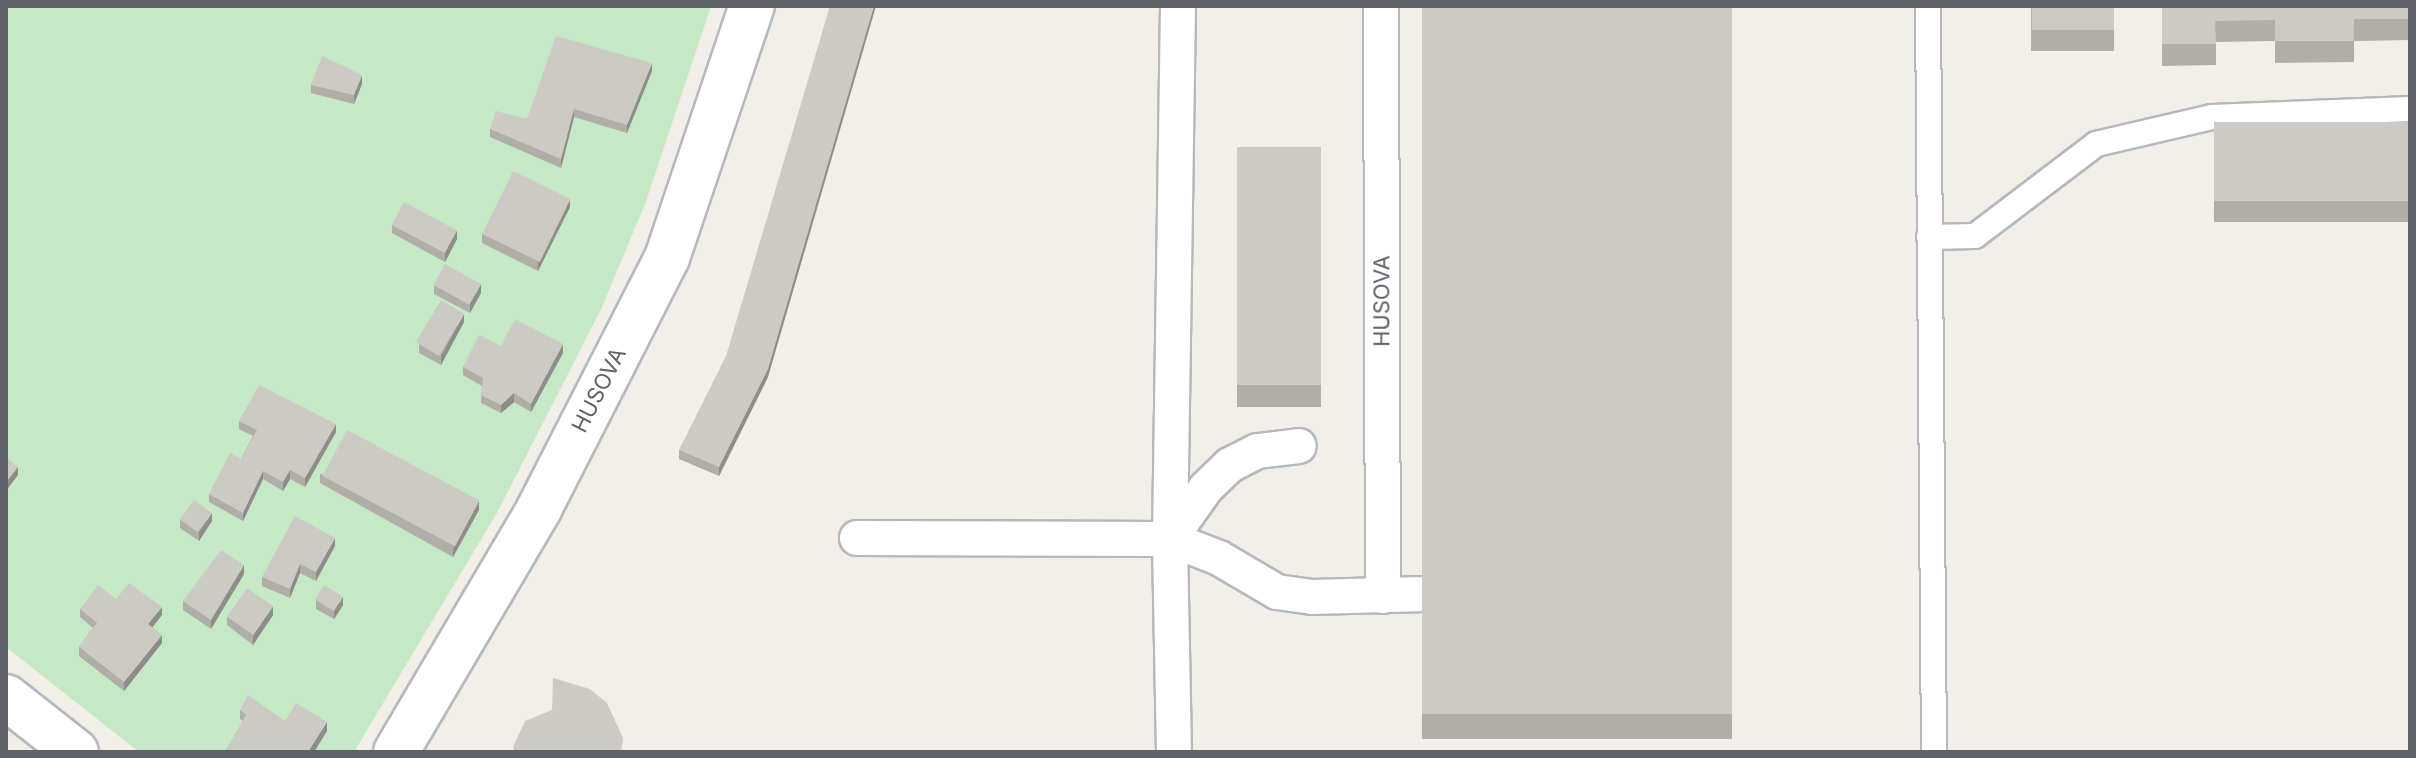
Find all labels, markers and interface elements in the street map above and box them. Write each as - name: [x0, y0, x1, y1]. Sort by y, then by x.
- street label: HUSOVA: [1369, 255, 1395, 347]
- street label: HUSOVA: [566, 343, 632, 437]

